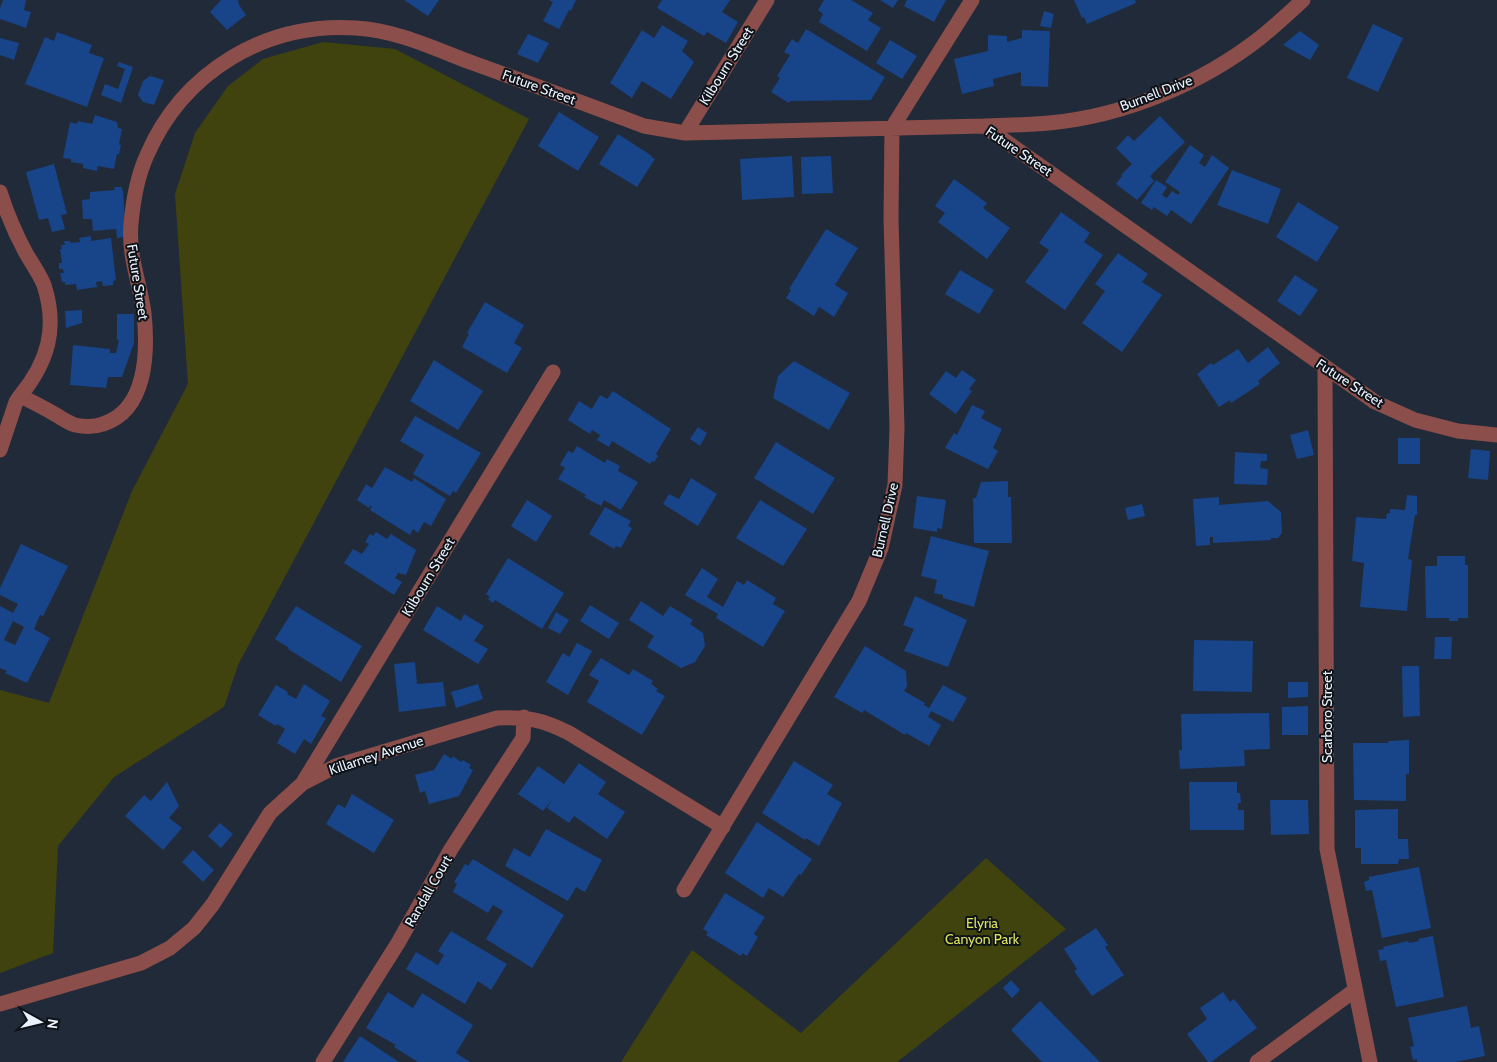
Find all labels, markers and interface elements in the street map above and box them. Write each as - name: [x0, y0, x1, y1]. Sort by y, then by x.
- street label: Kilbourn Street: [695, 23, 757, 108]
- street label: Future Street: [500, 65, 578, 109]
- street label: Burnell Drive: [1117, 71, 1195, 115]
- street label: Future Street: [982, 122, 1056, 180]
- street label: Future Street: [123, 243, 153, 322]
- street label: Future Street: [1313, 355, 1387, 412]
- street label: Burnell Drive: [868, 481, 902, 559]
- street label: Kilbourn Street: [397, 534, 459, 620]
- street label: Scarboro Street: [1318, 671, 1336, 763]
- street label: Killarney Avenue: [326, 731, 426, 779]
- street label: Randall Court: [400, 852, 456, 930]
- park label: Elyria Canyon Park: [945, 914, 1020, 948]
- north arrow: [15, 997, 65, 1047]
- text: N: [43, 1018, 62, 1030]

